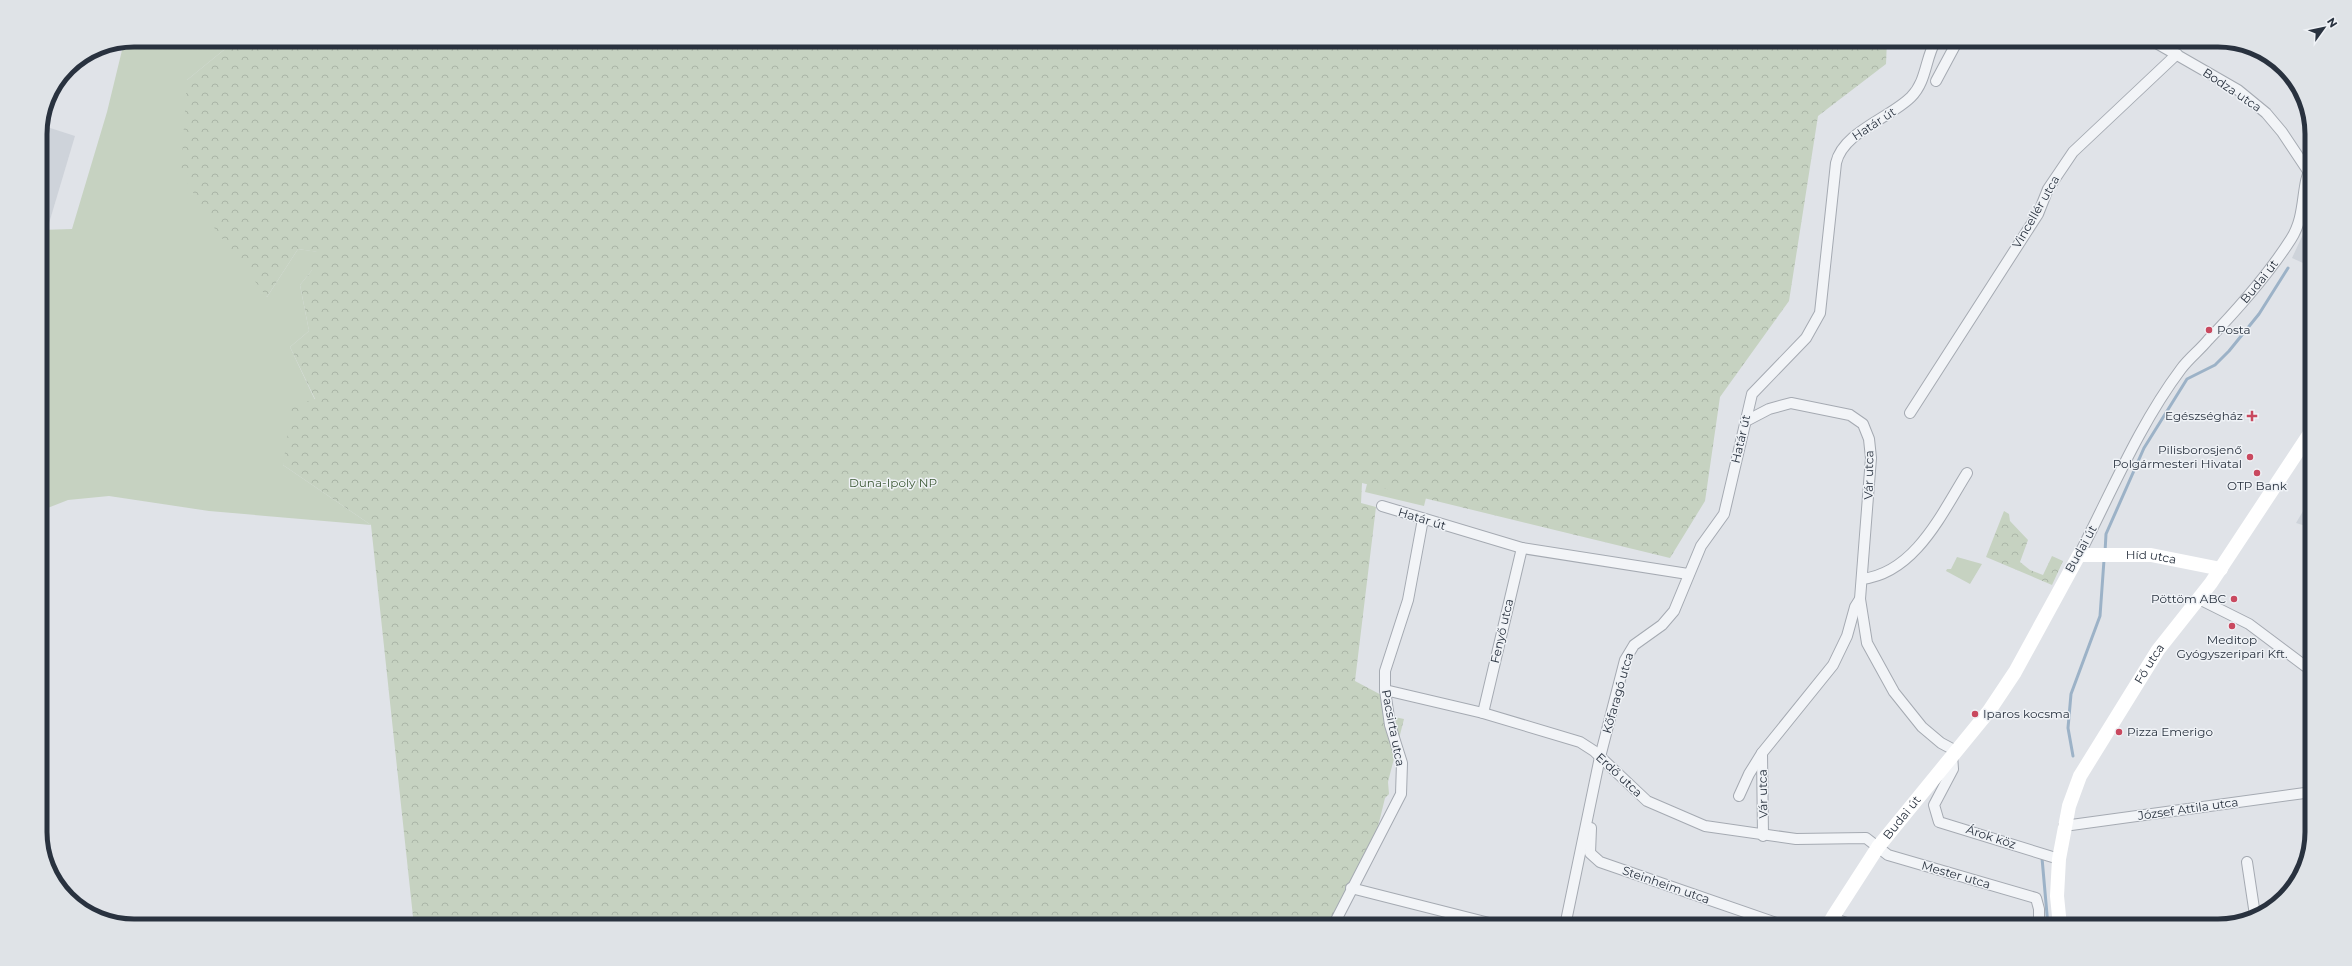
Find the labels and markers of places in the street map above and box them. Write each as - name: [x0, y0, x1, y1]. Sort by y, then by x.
- place label: Posta: [2217, 322, 2251, 337]
- marker: Posta: [2204, 325, 2214, 335]
- place label: Egészségház: [2165, 408, 2243, 423]
- marker: Egészségház: [2246, 410, 2258, 422]
- place label: Pilisborosjenő Polgármesteri Hivatal: [2113, 442, 2242, 471]
- marker: Pilisborosjenő Polgármesteri Hivatal: [2245, 452, 2255, 462]
- marker: OTP Bank: [2252, 468, 2262, 478]
- place label: OTP Bank: [2227, 478, 2288, 493]
- place label: Pöttöm ABC: [2151, 591, 2226, 606]
- marker: Pöttöm ABC: [2229, 594, 2239, 604]
- marker: Meditop Gyógyszeripari Kft.: [2227, 621, 2237, 631]
- place label: Meditop Gyógyszeripari Kft.: [2176, 632, 2288, 661]
- place label: Iparos kocsma: [1983, 706, 2070, 721]
- marker: Iparos kocsma: [1970, 709, 1980, 719]
- place label: Pizza Emerigo: [2127, 724, 2213, 739]
- marker: Pizza Emerigo: [2114, 727, 2124, 737]

